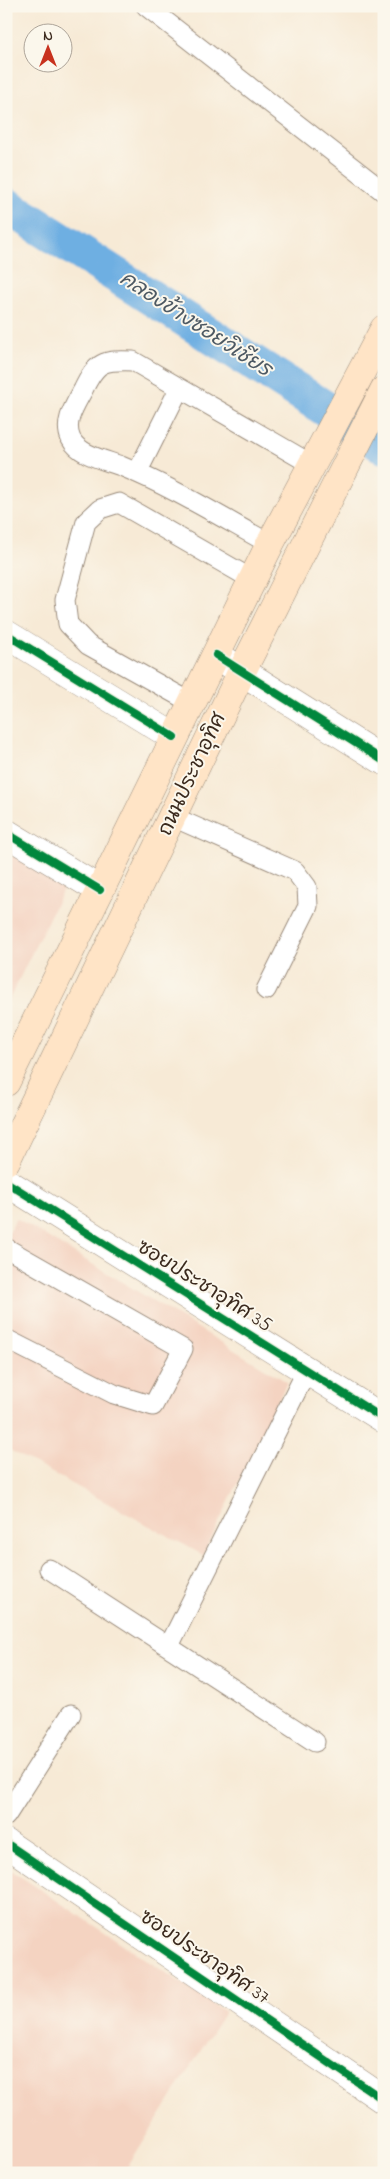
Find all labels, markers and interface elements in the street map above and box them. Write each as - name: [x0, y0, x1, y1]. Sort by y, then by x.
- north arrow: [22, 22, 72, 72]
- text: N: [43, 26, 53, 47]
- water label: คลองข้างซอยวิเชียร: [113, 265, 279, 387]
- street label: ถนนประชาอุทิศ: [152, 708, 235, 841]
- street label: ซอยประชาอุทิศ 35: [131, 1234, 277, 1340]
- street label: ซอยประชาอุทิศ 37: [133, 1904, 275, 2012]

